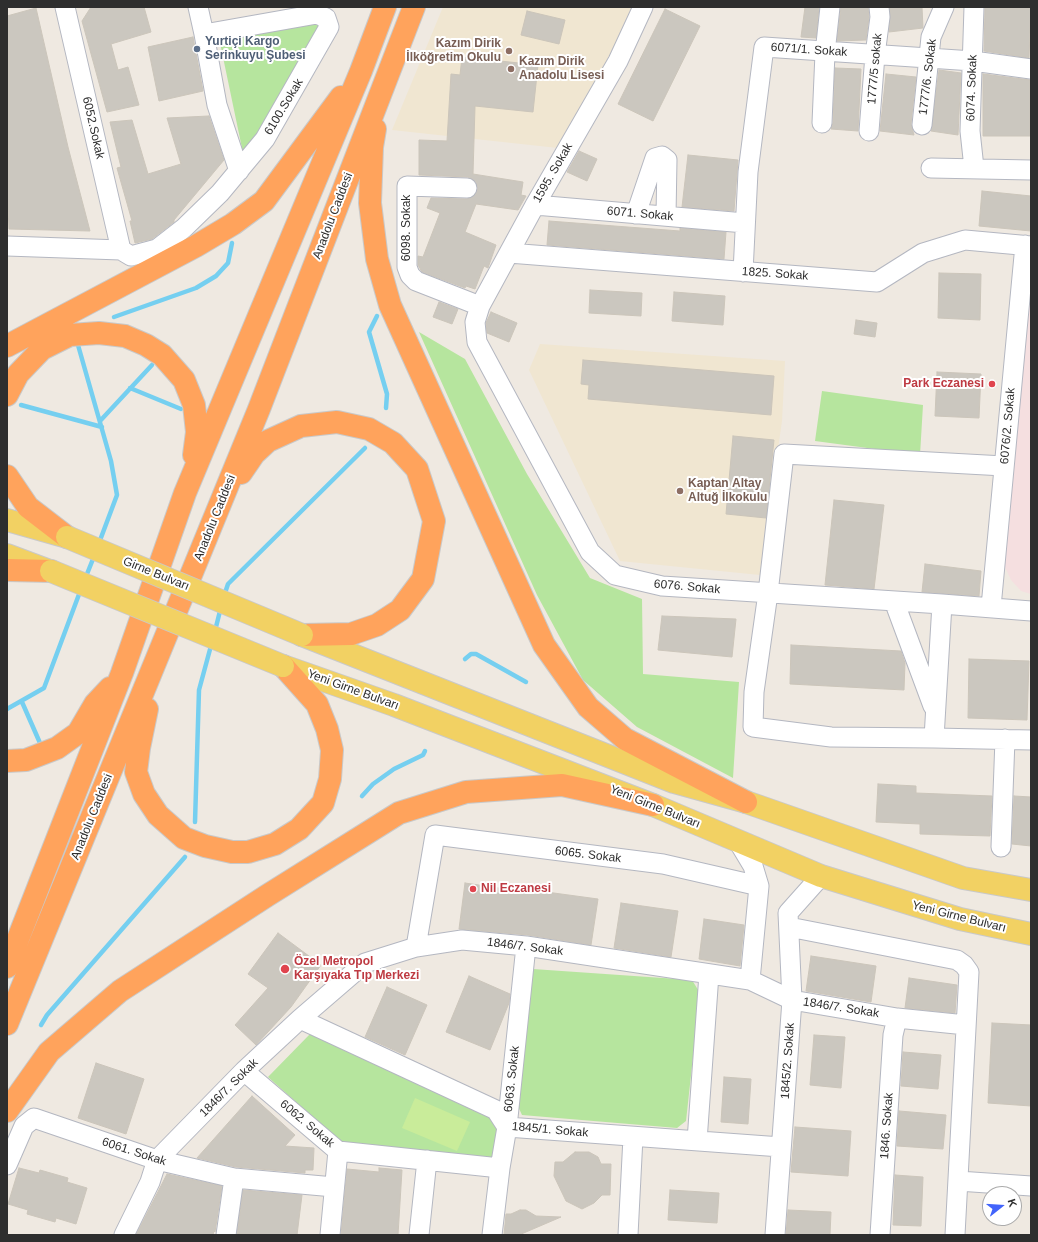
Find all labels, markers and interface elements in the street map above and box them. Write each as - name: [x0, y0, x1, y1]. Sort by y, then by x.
- street label: 1777/5 sokak: [865, 33, 885, 105]
- place label: Yurtiçi Kargo Serinkuyu Şubesi: [205, 35, 306, 63]
- place label: Kazım Dirik İlköğretim Okulu: [406, 37, 501, 65]
- street label: 1777/6. Sokak: [916, 38, 940, 116]
- street label: 6071/1. Sokak: [770, 40, 848, 60]
- marker: Yurtiçi Kargo Serinkuyu Şubesi: [192, 44, 202, 54]
- marker: Kazım Dirik İlköğretim Okulu: [504, 46, 514, 56]
- street label: 6074. Sokak: [964, 54, 980, 122]
- place label: Kazım Dirik Anadolu Lisesi: [519, 55, 604, 83]
- marker: Kazım Dirik Anadolu Lisesi: [506, 64, 516, 74]
- street label: 6100.Sokak: [262, 76, 306, 138]
- street label: 6052.Sokak: [79, 96, 107, 160]
- street label: 1595. Sokak: [530, 141, 576, 205]
- street label: Anadolu Caddesi: [310, 171, 356, 261]
- street label: 6098. Sokak: [400, 195, 414, 261]
- street label: 6071. Sokak: [606, 204, 674, 224]
- street label: 1825. Sokak: [741, 264, 809, 284]
- place label: Park Eczanesi: [903, 377, 984, 391]
- marker: Park Eczanesi: [987, 379, 997, 389]
- street label: 6076/2. Sokak: [997, 387, 1019, 465]
- street label: Anadolu Caddesi: [191, 473, 239, 563]
- place label: Kaptan Altay Altuğ İlkokulu: [688, 477, 767, 505]
- marker: Kaptan Altay Altuğ İlkokulu: [675, 486, 685, 496]
- street label: Girne Bulvarı: [121, 554, 191, 594]
- street label: 6076. Sokak: [653, 577, 721, 597]
- street label: Yeni Girne Bulvarı: [305, 667, 401, 713]
- street label: Anadolu Caddesi: [68, 772, 116, 862]
- street label: Yeni Girne Bulvarı: [608, 782, 702, 832]
- street label: 6065. Sokak: [554, 844, 622, 866]
- place label: Nil Eczanesi: [481, 882, 551, 896]
- marker: Nil Eczanesi: [468, 884, 478, 894]
- street label: Yeni Girne Bulvarı: [911, 898, 1007, 936]
- street label: 1846/7. Sokak: [486, 935, 564, 959]
- place label: Özel Metropol Karşıyaka Tıp Merkezi: [294, 955, 419, 983]
- marker: Özel Metropol Karşıyaka Tıp Merkezi: [279, 963, 291, 975]
- street label: 1846/7. Sokak: [802, 995, 880, 1021]
- street label: 1845/2. Sokak: [778, 1022, 798, 1100]
- street label: 6063. Sokak: [501, 1045, 523, 1113]
- street label: 1846/7. Sokak: [197, 1056, 261, 1120]
- street label: 1846. Sokak: [877, 1092, 897, 1160]
- street label: 6062. Sokak: [277, 1097, 337, 1151]
- street label: 1845/1. Sokak: [511, 1119, 589, 1141]
- street label: 6061. Sokak: [100, 1135, 168, 1169]
- north arrow: [982, 1186, 1022, 1226]
- text: K: [1006, 1197, 1019, 1208]

